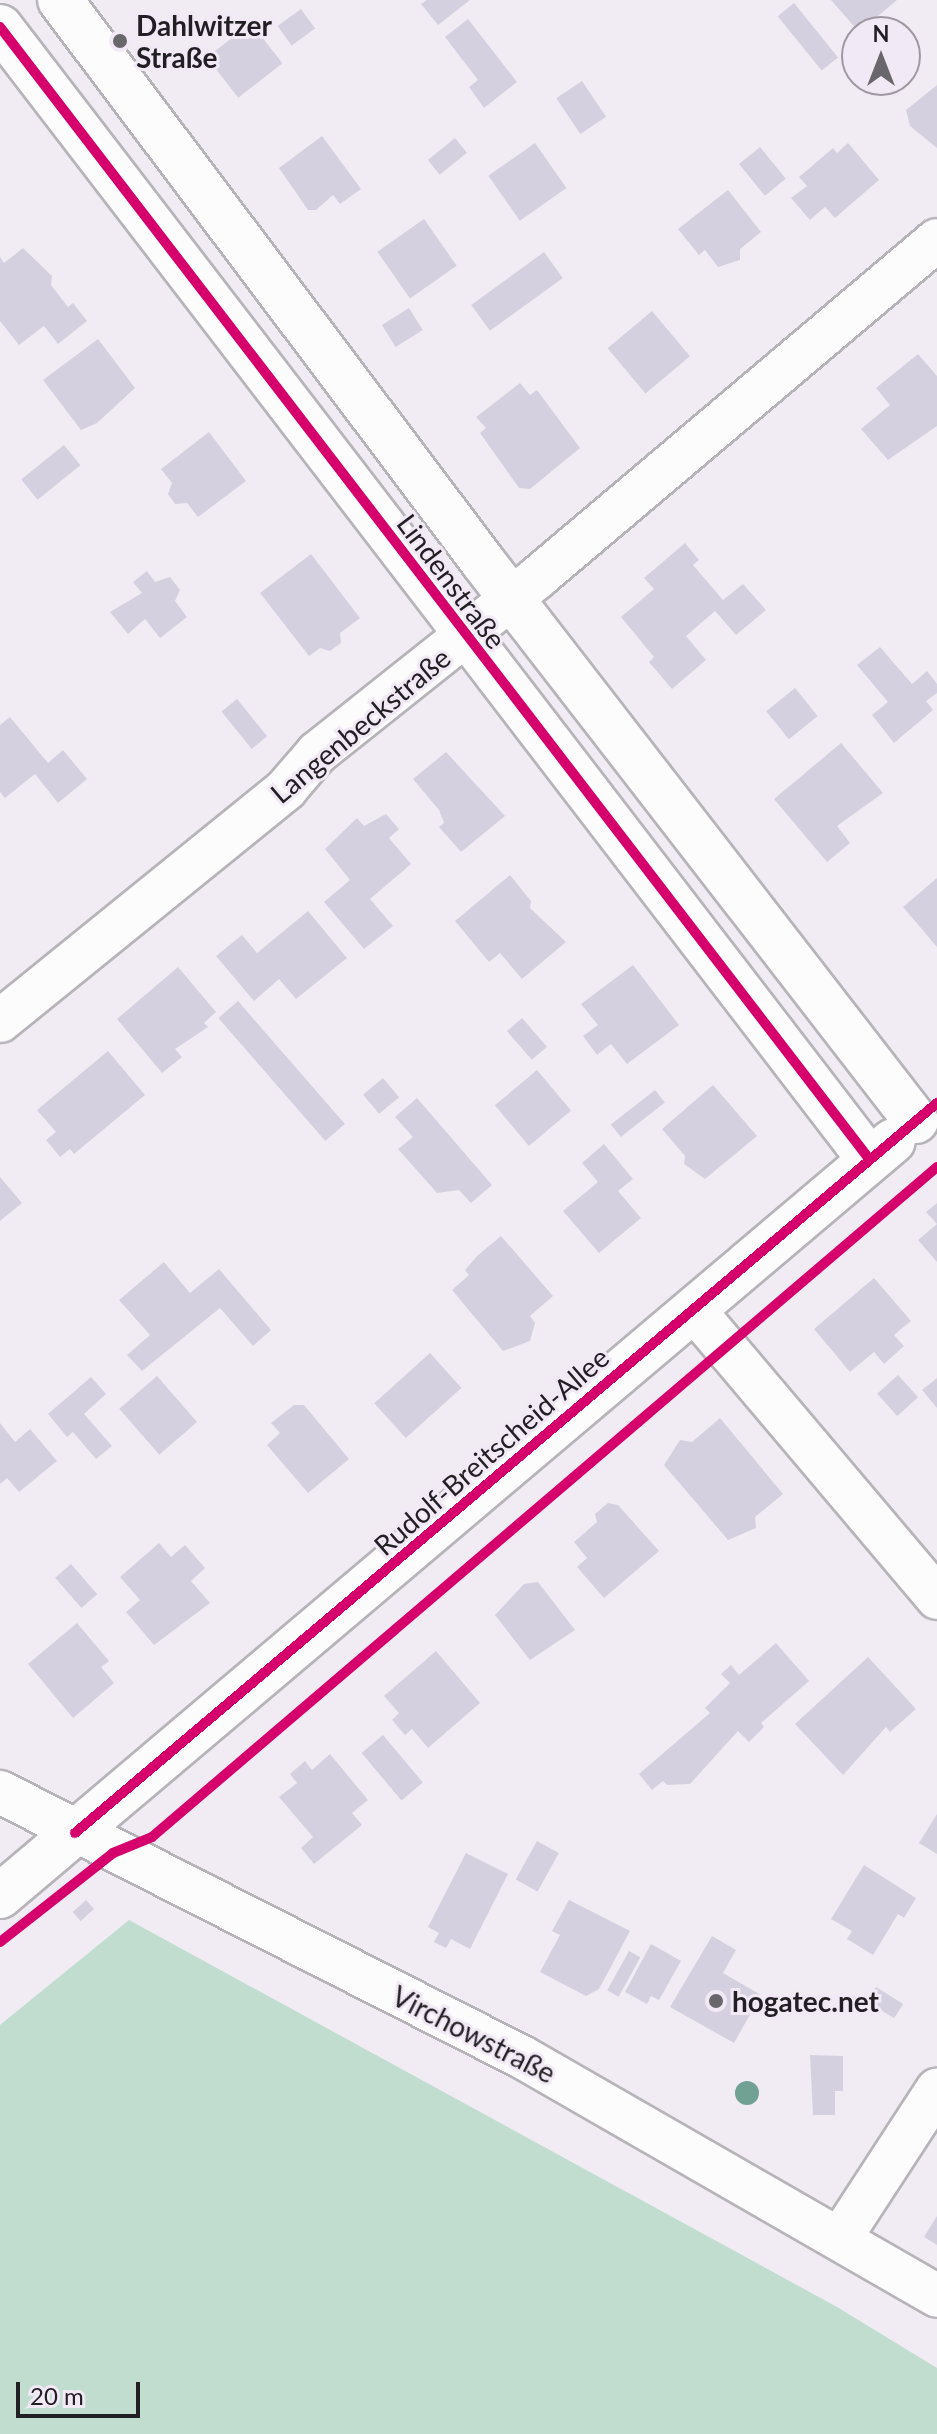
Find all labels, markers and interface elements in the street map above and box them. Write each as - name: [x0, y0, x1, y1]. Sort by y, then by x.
- place label: Dahlwitzer Straße: [136, 8, 272, 74]
- north arrow: [841, 16, 921, 96]
- text: N: [873, 20, 889, 47]
- marker: Dahlwitzer Straße: [111, 32, 129, 50]
- street label: Lindenstraße: [390, 507, 514, 655]
- street label: Langenbeckstraße: [263, 640, 457, 810]
- street label: Rudolf-Breitscheid-Allee: [367, 1340, 615, 1562]
- street label: Virchowstraße: [387, 1978, 561, 2090]
- place label: hogatec.net: [732, 1984, 879, 2018]
- marker: hogatec.net: [707, 1992, 725, 2010]
- scale bar: [20, 2366, 144, 2416]
- text: 20 m: [30, 2381, 84, 2410]

